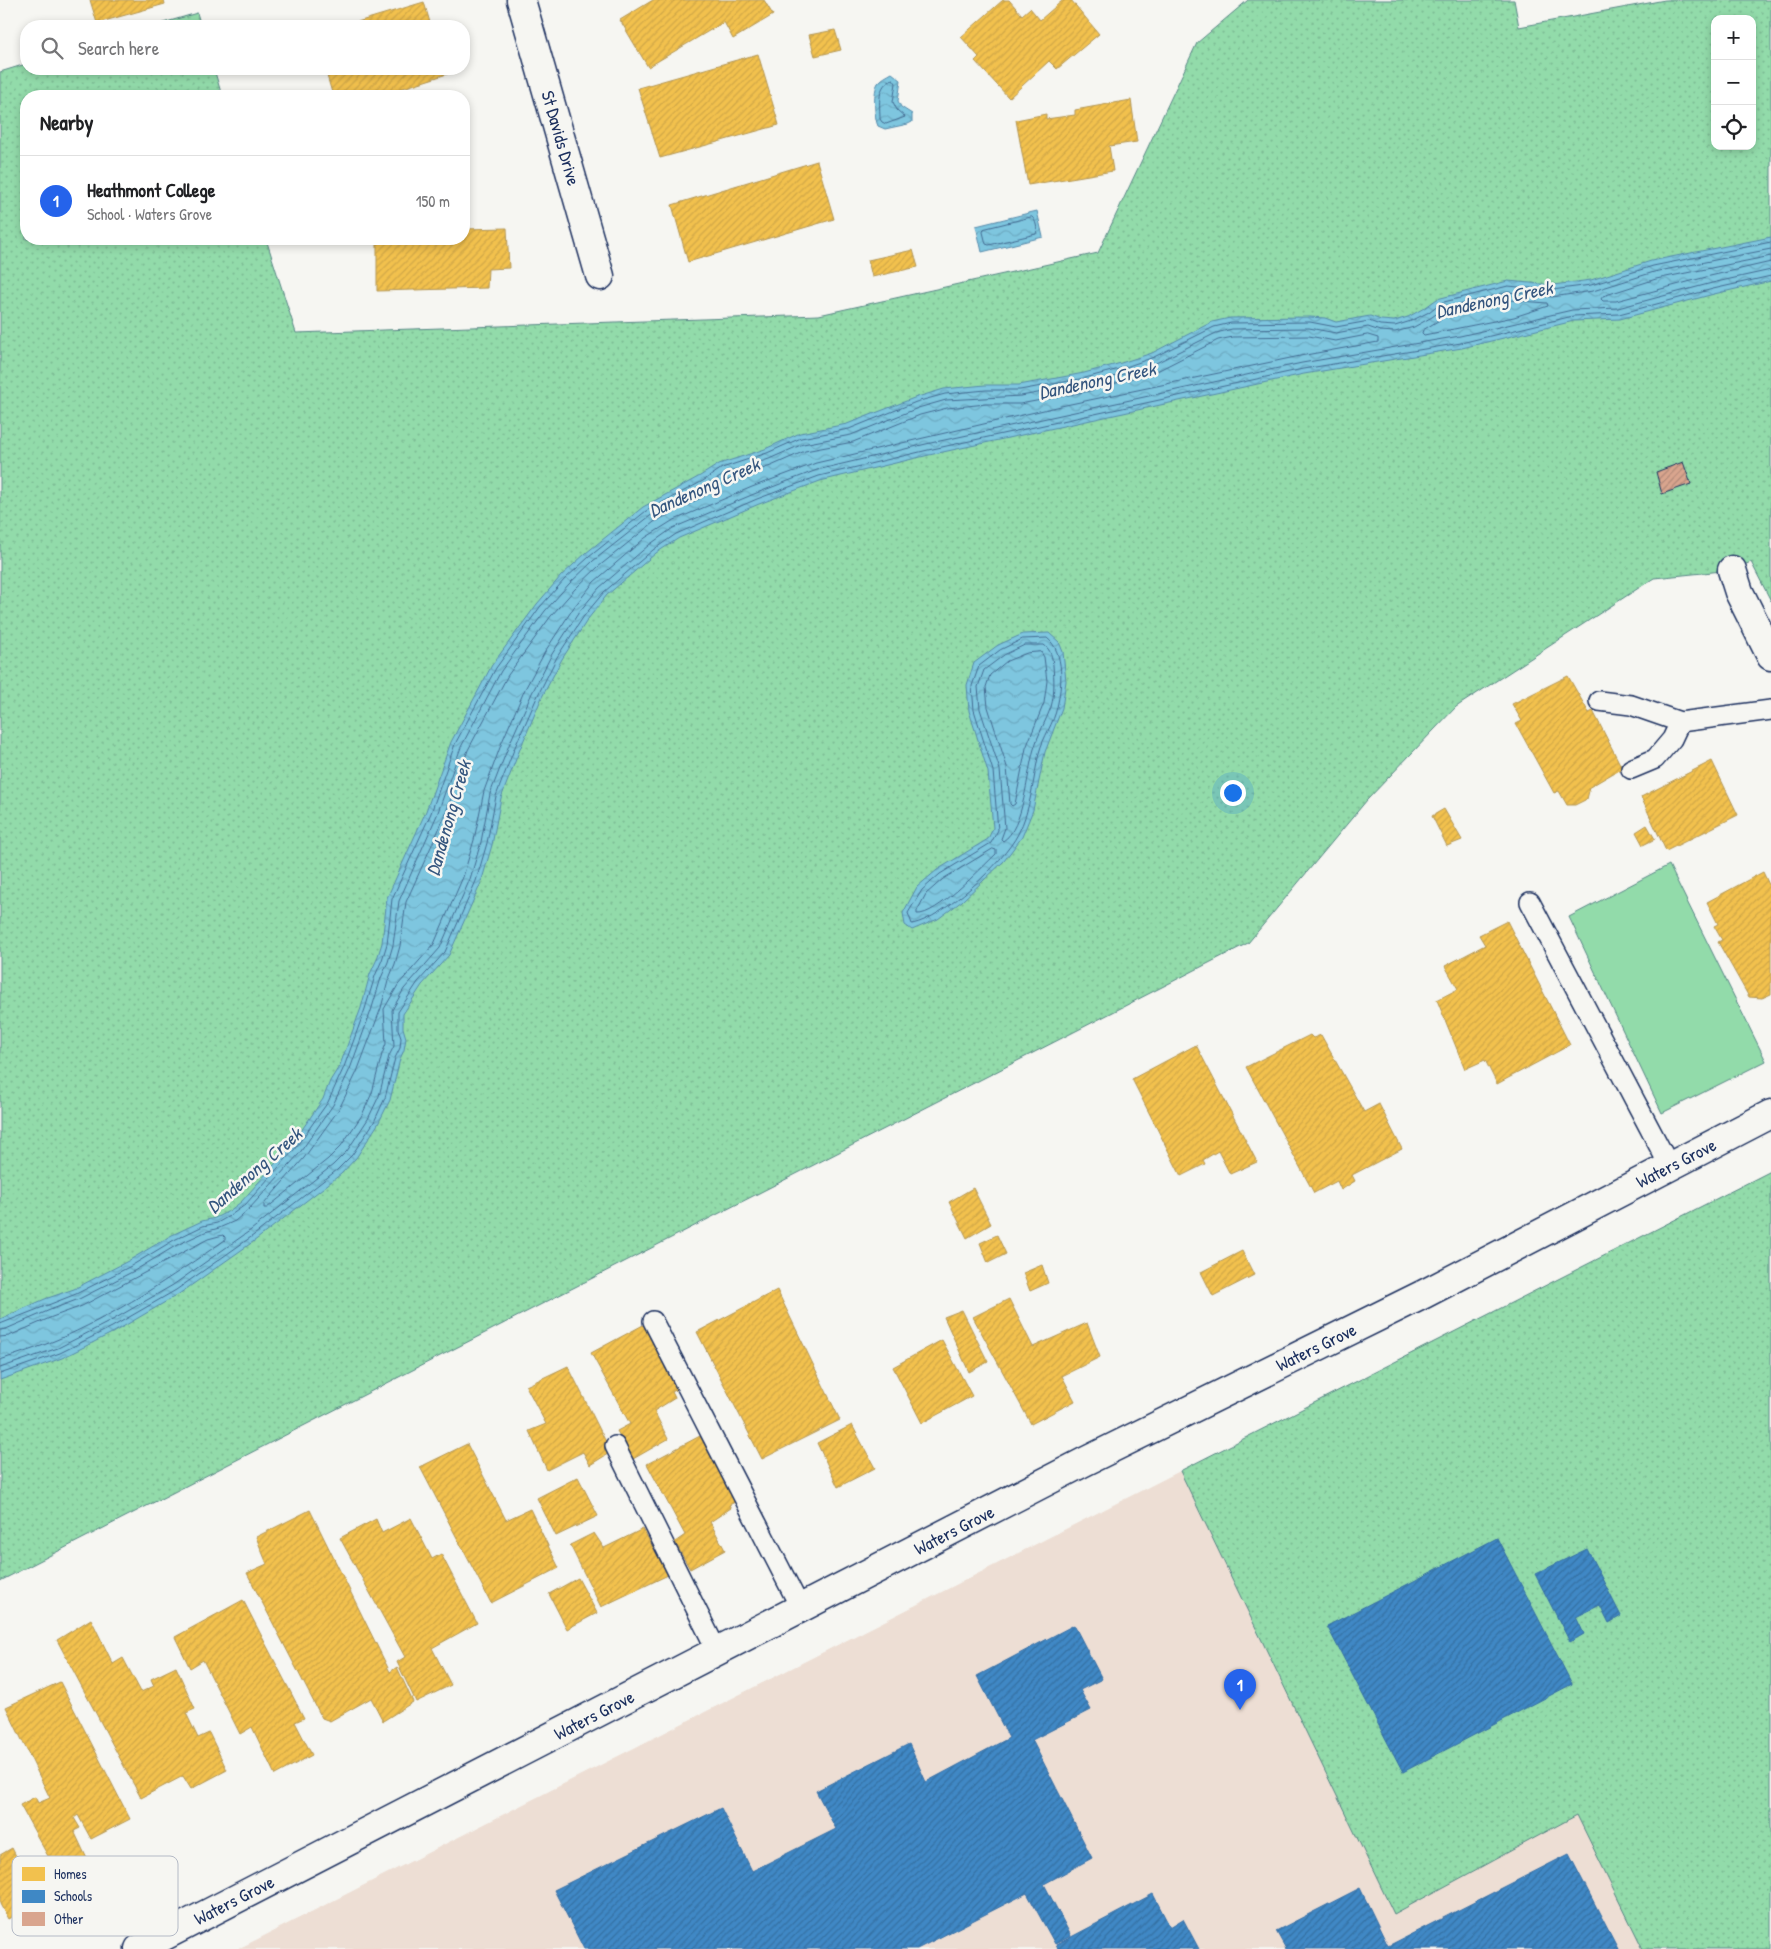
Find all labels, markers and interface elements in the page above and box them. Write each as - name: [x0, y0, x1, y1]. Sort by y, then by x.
- map controls: [1711, 15, 1756, 150]
- button: +: [1711, 15, 1756, 60]
- search box: [20, 20, 470, 75]
- icon: search: [38, 34, 66, 62]
- text: Search here: [78, 35, 159, 61]
- button: −: [1711, 60, 1756, 105]
- street label: St Davids Drive: [536, 88, 586, 188]
- button: locate: [1711, 105, 1756, 150]
- text: Nearby: [40, 108, 93, 137]
- text: Heathmont College: [87, 177, 215, 203]
- text: 1: [53, 190, 59, 212]
- text: 150 m: [416, 190, 450, 212]
- text: School · Waters Grove: [87, 203, 212, 225]
- water label: Dandenong Creek: [1433, 274, 1557, 324]
- water label: Dandenong Creek: [1036, 355, 1160, 405]
- water label: Dandenong Creek: [645, 450, 765, 523]
- water label: Dandenong Creek: [419, 755, 477, 879]
- your location: [1220, 780, 1246, 806]
- water label: Dandenong Creek: [201, 1120, 309, 1219]
- street label: Waters Grove: [1632, 1132, 1720, 1194]
- street label: Waters Grove: [1272, 1317, 1360, 1377]
- street label: Waters Grove: [910, 1499, 998, 1561]
- pin: 1: [1224, 1669, 1256, 1710]
- street label: Waters Grove: [550, 1684, 638, 1746]
- legend: [12, 1856, 178, 1936]
- text: Homes: [54, 1864, 87, 1883]
- street label: Waters Grove: [190, 1869, 278, 1931]
- text: Schools: [54, 1886, 92, 1905]
- text: Other: [54, 1909, 84, 1928]

